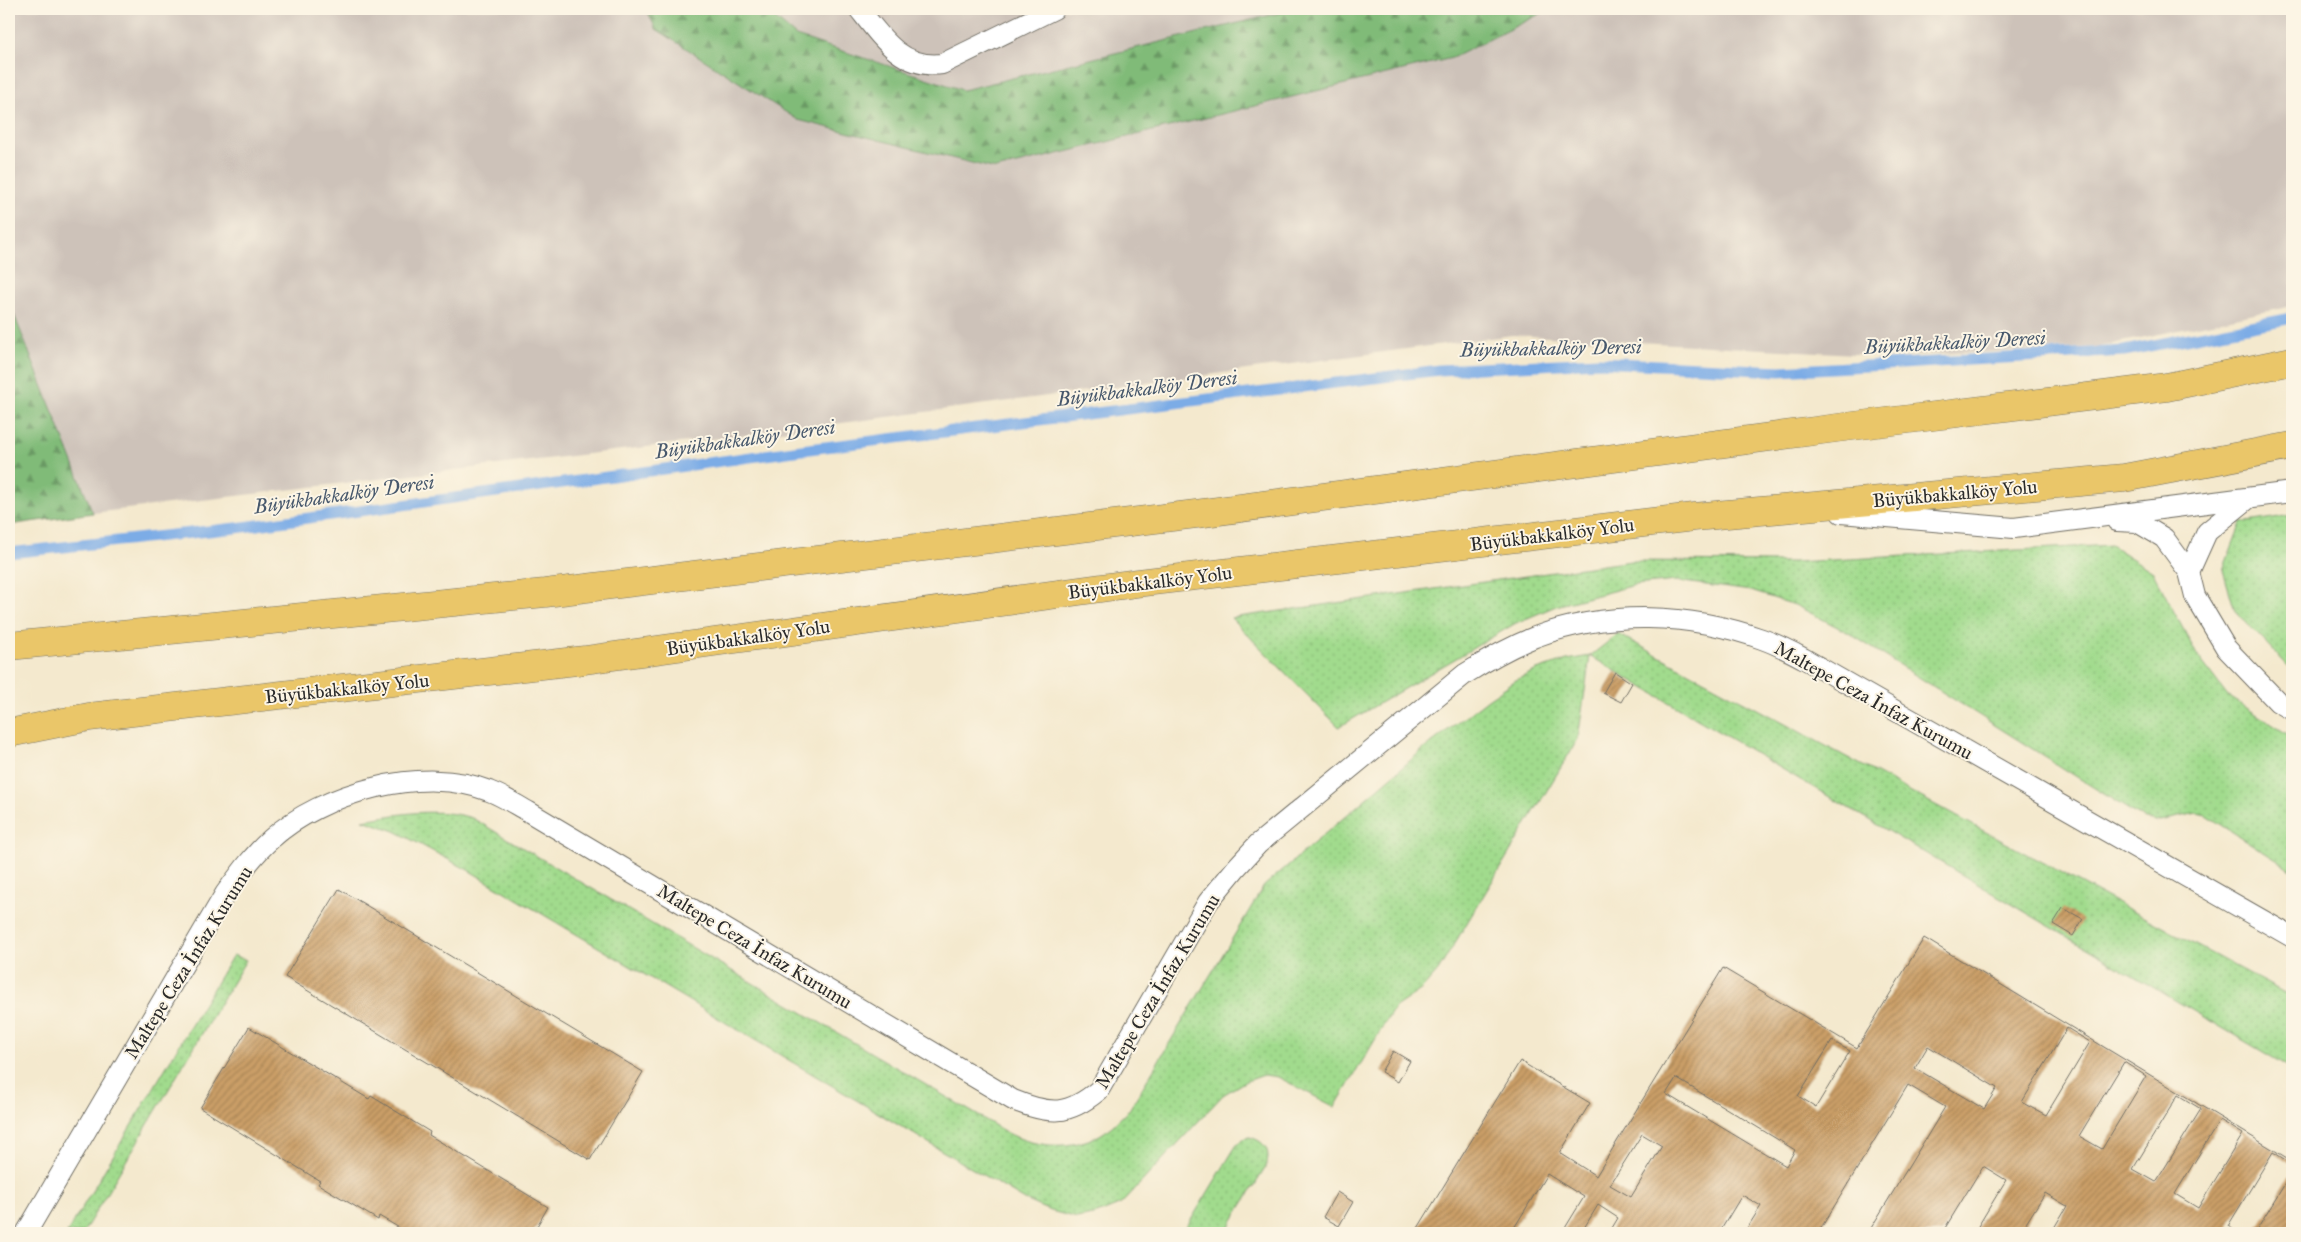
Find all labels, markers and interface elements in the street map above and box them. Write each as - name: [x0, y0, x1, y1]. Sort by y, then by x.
- water label: Büyükbakkalköy Deresi: [1863, 325, 2046, 359]
- water label: Büyükbakkalköy Deresi: [1459, 334, 1642, 362]
- water label: Büyükbakkalköy Deresi: [1054, 365, 1239, 411]
- water label: Büyükbakkalköy Deresi: [652, 414, 837, 464]
- water label: Büyükbakkalköy Deresi: [251, 469, 436, 519]
- street label: Büyükbakkalköy Yolu: [1872, 475, 2038, 512]
- street label: Büyükbakkalköy Yolu: [1469, 513, 1635, 556]
- street label: Büyükbakkalköy Yolu: [1067, 561, 1233, 604]
- street label: Büyükbakkalköy Yolu: [665, 615, 831, 660]
- street label: Maltepe Ceza İnfaz Kurumu: [1771, 636, 1977, 765]
- street label: Büyükbakkalköy Yolu: [264, 668, 430, 709]
- street label: Maltepe Ceza İnfaz Kurumu: [120, 862, 257, 1063]
- street label: Maltepe Ceza İnfaz Kurumu: [653, 879, 856, 1014]
- street label: Maltepe Ceza İnfaz Kurumu: [1090, 890, 1225, 1093]

